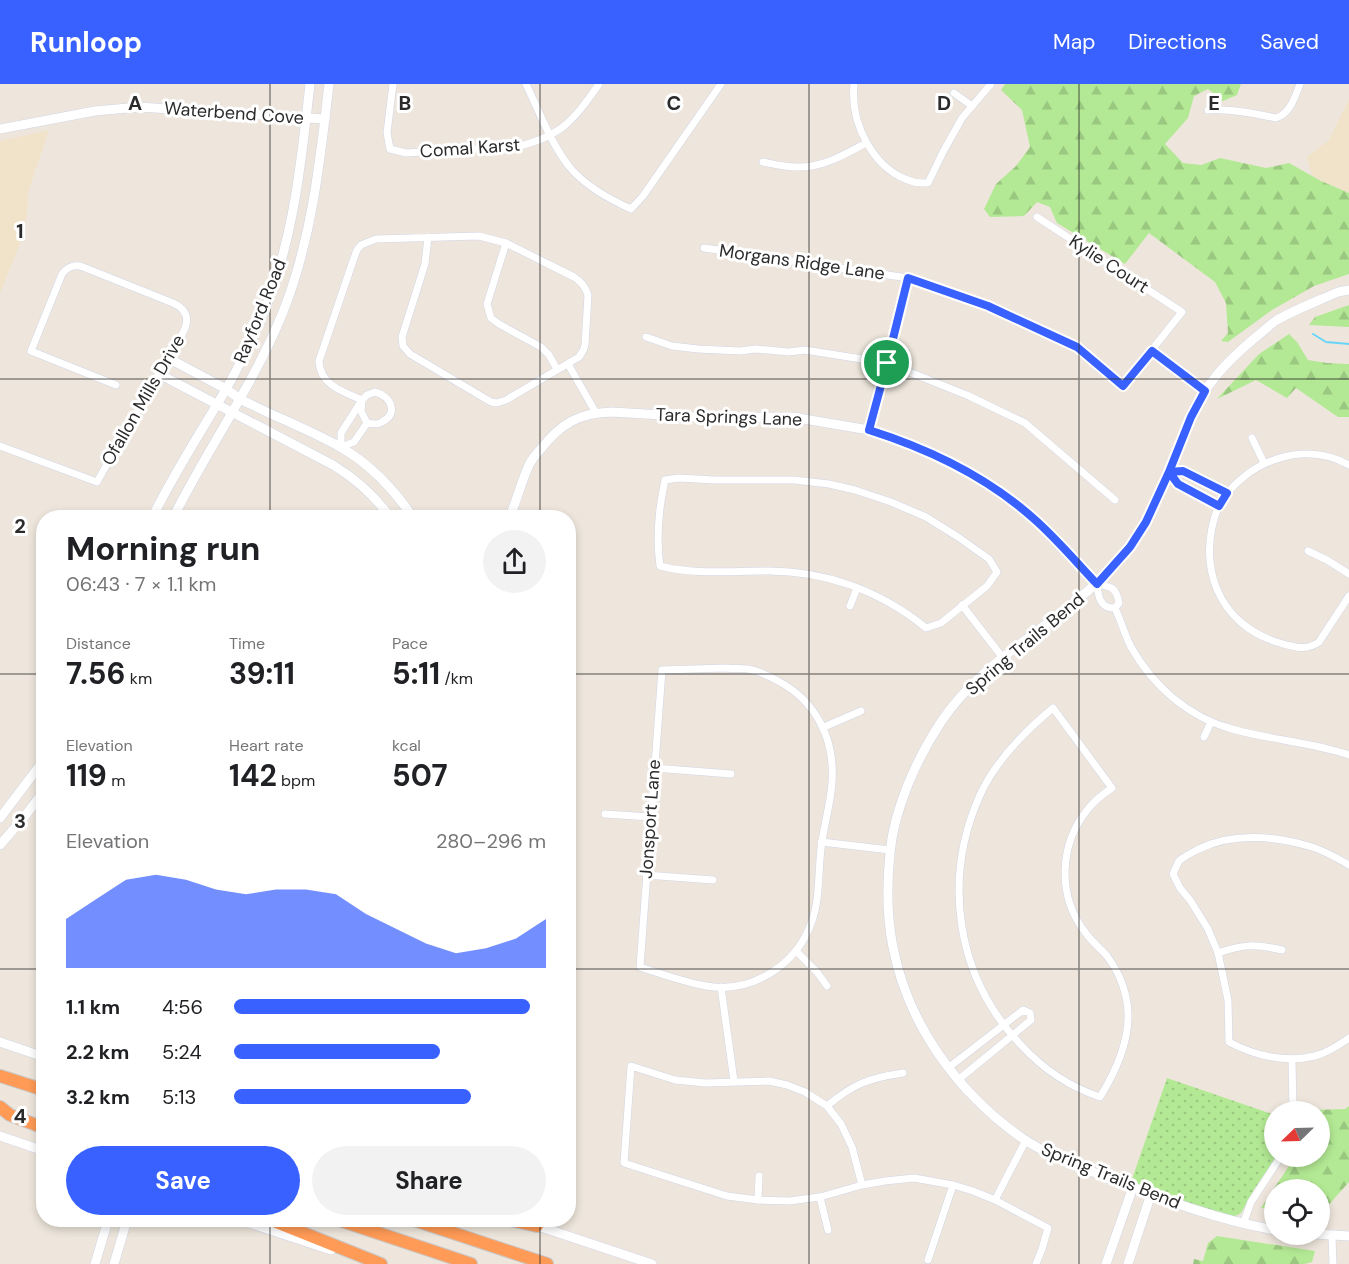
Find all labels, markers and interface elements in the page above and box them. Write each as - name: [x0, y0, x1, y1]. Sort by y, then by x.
- text: Runloop: [30, 24, 142, 61]
- text: Map: [1053, 28, 1095, 56]
- text: Directions: [1128, 28, 1227, 56]
- text: Saved: [1260, 28, 1319, 56]
- text: A: [128, 90, 142, 116]
- text: B: [399, 90, 411, 116]
- text: C: [667, 90, 681, 116]
- text: D: [937, 90, 951, 116]
- text: E: [1208, 90, 1220, 116]
- street label: Waterbend Cove: [163, 96, 305, 130]
- street label: Comal Karst: [419, 133, 521, 163]
- text: 1: [16, 218, 24, 244]
- street label: Kylie Court: [1064, 229, 1154, 299]
- street label: Morgans Ridge Lane: [718, 238, 886, 286]
- street label: Rayford Road: [228, 255, 292, 367]
- street label: Ofallon Mills Drive: [96, 330, 190, 470]
- pin: [861, 337, 912, 388]
- icon: arrive: [870, 346, 903, 379]
- street label: Tara Springs Lane: [655, 402, 803, 432]
- text: 2: [14, 513, 26, 539]
- text: Morning run: [66, 527, 260, 570]
- button: share: [483, 530, 546, 593]
- text: 06:43 · 7 × 1.1 km: [66, 571, 216, 597]
- street label: Spring Trails Bend: [961, 587, 1089, 701]
- text: Distance: [66, 633, 131, 654]
- text: Time: [229, 633, 265, 654]
- text: Pace: [392, 633, 428, 654]
- text: 7.56: [66, 654, 126, 693]
- text: 39:11: [229, 654, 295, 693]
- text: 5:11: [392, 654, 440, 693]
- text: km: [126, 668, 152, 689]
- text: /km: [440, 668, 473, 689]
- text: Elevation: [66, 735, 133, 756]
- text: Heart rate: [229, 735, 304, 756]
- text: kcal: [392, 735, 421, 756]
- text: 119: [66, 756, 107, 795]
- text: 142: [229, 756, 277, 795]
- text: 507: [392, 756, 448, 795]
- street label: Jonsport Lane: [634, 759, 666, 879]
- text: m: [107, 770, 125, 791]
- text: bpm: [277, 770, 315, 791]
- text: 3: [14, 808, 26, 834]
- text: Elevation: [66, 828, 149, 854]
- text: 280–296 m: [436, 828, 546, 854]
- text: 1.1 km: [66, 994, 120, 1020]
- text: 4:56: [162, 994, 203, 1020]
- text: 2.2 km: [66, 1039, 129, 1065]
- text: 5:24: [162, 1039, 202, 1065]
- text: 3.2 km: [66, 1084, 130, 1110]
- text: 5:13: [162, 1084, 196, 1110]
- north arrow: [1264, 1101, 1330, 1167]
- map controls: [1264, 1101, 1330, 1245]
- text: 4: [14, 1103, 27, 1129]
- street label: Spring Trails Bend: [1038, 1137, 1184, 1215]
- button: Save: [66, 1146, 300, 1215]
- button: Share: [312, 1146, 546, 1215]
- button: locate: [1264, 1179, 1330, 1245]

